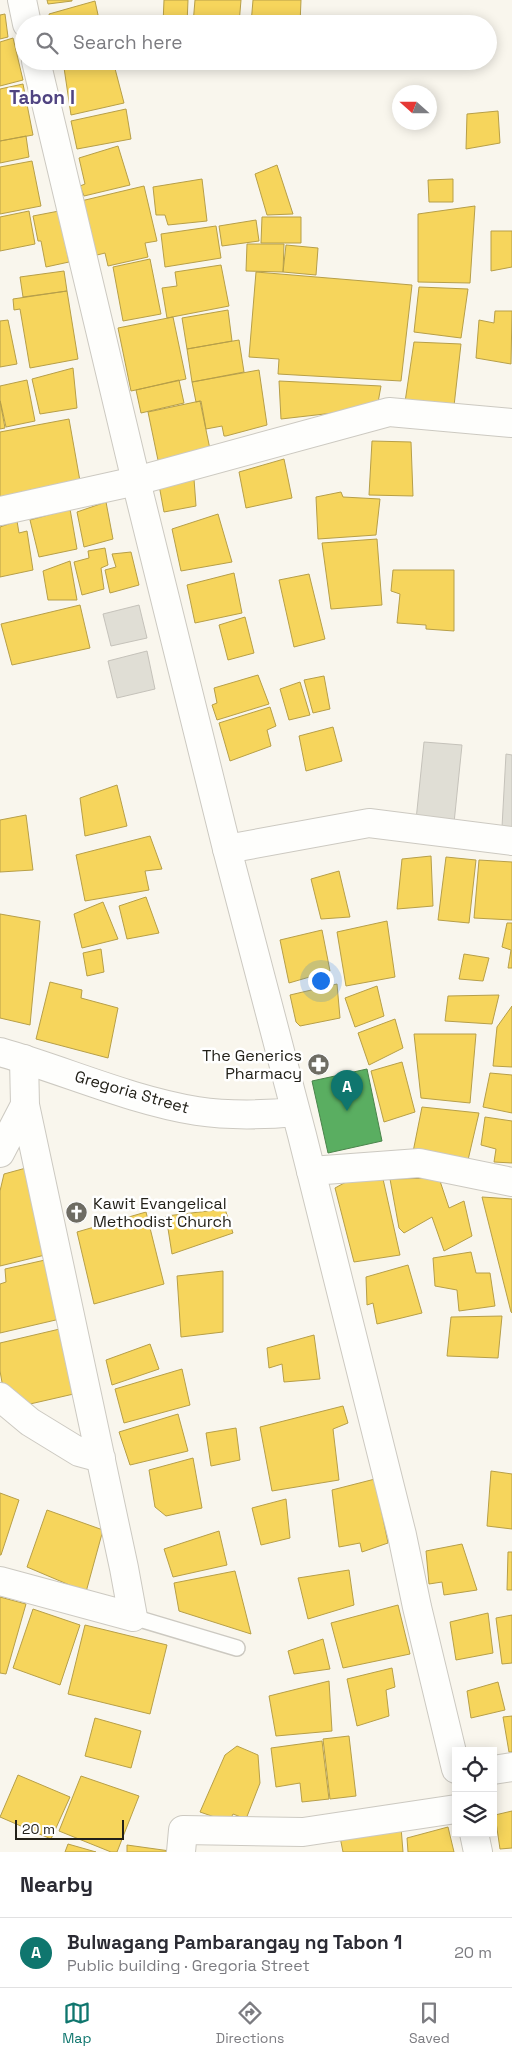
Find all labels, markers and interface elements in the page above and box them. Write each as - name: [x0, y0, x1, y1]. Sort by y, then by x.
- search box: [15, 15, 497, 70]
- icon: search: [33, 29, 61, 57]
- text: Search here: [73, 30, 183, 55]
- district label: Tabon I: [9, 85, 75, 110]
- north arrow: [392, 85, 437, 130]
- your location: [308, 968, 334, 994]
- place label: The Generics Pharmacy: [202, 1045, 302, 1084]
- pharmacy icon: The Generics Pharmacy: [306, 1052, 330, 1076]
- street label: Gregoria Street: [72, 1066, 192, 1118]
- pin: A: [331, 1070, 363, 1111]
- place label: Kawit Evangelical Methodist Church: [93, 1193, 232, 1232]
- church icon: Kawit Evangelical Methodist Church: [65, 1200, 89, 1224]
- map controls: [452, 1747, 497, 1837]
- button: locate: [452, 1747, 497, 1792]
- button: layers: [452, 1792, 497, 1837]
- scale bar: [15, 1817, 124, 1840]
- text: 20 m: [22, 1820, 55, 1838]
- text: Nearby: [20, 1871, 93, 1898]
- text: Bulwagang Pambarangay ng Tabon 1: [67, 1930, 402, 1955]
- text: A: [31, 1942, 41, 1963]
- text: 20 m: [454, 1942, 492, 1963]
- text: Public building · Gregoria Street: [67, 1955, 310, 1976]
- tab: Map: [62, 1999, 91, 2047]
- tab: Directions: [216, 1999, 284, 2047]
- tab: Saved: [409, 1999, 450, 2047]

